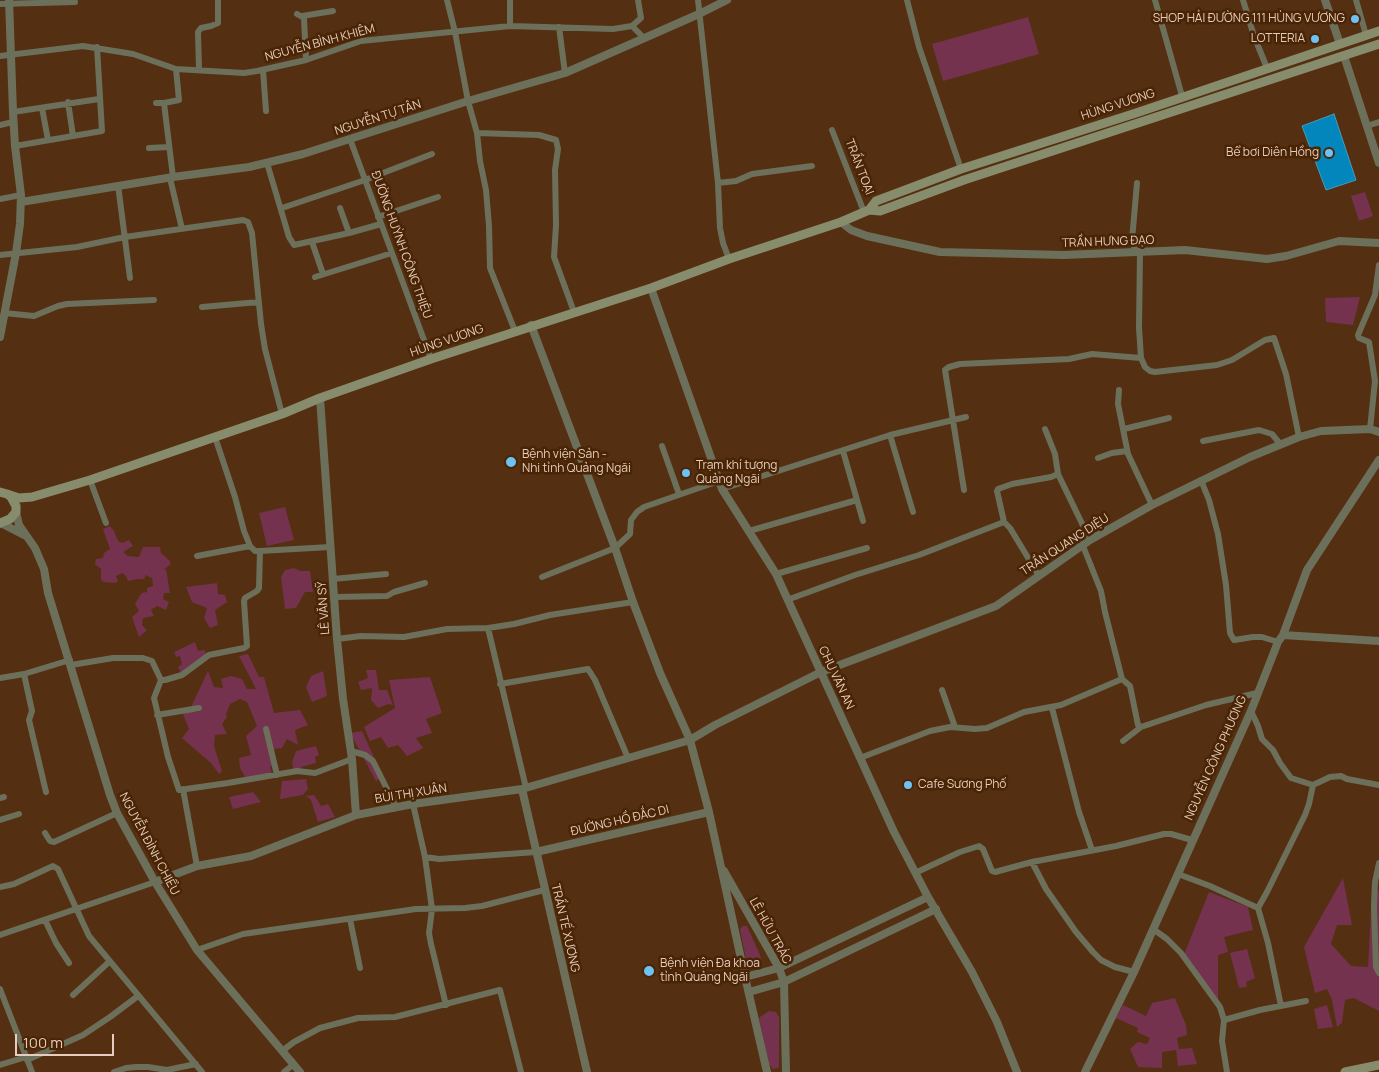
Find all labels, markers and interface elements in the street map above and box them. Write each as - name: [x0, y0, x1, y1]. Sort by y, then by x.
- place label: SHOP HẢI ĐƯỜNG 111 HÙNG VƯƠNG: [1153, 12, 1345, 26]
- marker: SHOP HẢI ĐƯỜNG 111 HÙNG VƯƠNG: [1349, 13, 1361, 25]
- street label: NGUYỄN BÌNH KHIÊM: [263, 21, 377, 65]
- place label: LOTTERIA: [1251, 32, 1305, 46]
- marker: LOTTERIA: [1309, 33, 1321, 45]
- street label: HÙNG VƯƠNG: [1079, 86, 1157, 124]
- street label: NGUYỄN TỰ TÂN: [333, 97, 423, 139]
- street label: TRẦN TOẠI: [842, 137, 876, 197]
- place label: Bể bơi Diên Hồng: [1226, 146, 1319, 160]
- marker: Bể bơi Diên Hồng: [1323, 147, 1335, 159]
- street label: ĐƯỜNG HUỲNH CÔNG THIỆU: [368, 169, 434, 321]
- street label: TRẦN HƯNG ĐẠO: [1062, 233, 1154, 251]
- street label: HÙNG VƯƠNG: [408, 322, 486, 360]
- place label: Bệnh viện Sản - Nhi tỉnh Quảng Ngãi: [522, 448, 631, 476]
- marker: Bệnh viện Sản - Nhi tỉnh Quảng Ngãi: [504, 455, 518, 469]
- place label: Trạm khí tượng Quảng Ngãi: [696, 459, 777, 487]
- marker: Trạm khí tượng Quảng Ngãi: [680, 467, 692, 479]
- street label: TRẦN QUANG DIỆU: [1018, 511, 1112, 579]
- street label: LÊ VĂN SỸ: [315, 581, 333, 635]
- street label: CHU VĂN AN: [815, 644, 857, 712]
- street label: NGUYỄN CÔNG PHƯƠNG: [1182, 693, 1250, 823]
- place label: Cafe Sương Phố: [918, 778, 1006, 792]
- marker: Cafe Sương Phố: [902, 779, 914, 791]
- street label: BÙI THỊ XUÂN: [374, 781, 448, 807]
- street label: NGUYỄN ĐÌNH CHIỂU: [116, 790, 182, 898]
- street label: ĐƯỜNG HỒ ĐẮC DI: [569, 803, 671, 839]
- street label: TRẦN TẾ XƯƠNG: [548, 882, 582, 974]
- street label: LÊ HỮU TRÁC: [746, 895, 794, 967]
- place label: Bệnh viện Đa khoa tỉnh Quảng Ngãi: [660, 957, 760, 985]
- marker: Bệnh viện Đa khoa tỉnh Quảng Ngãi: [642, 964, 656, 978]
- scale bar: [18, 1024, 116, 1056]
- text: 100 m: [23, 1032, 63, 1053]

